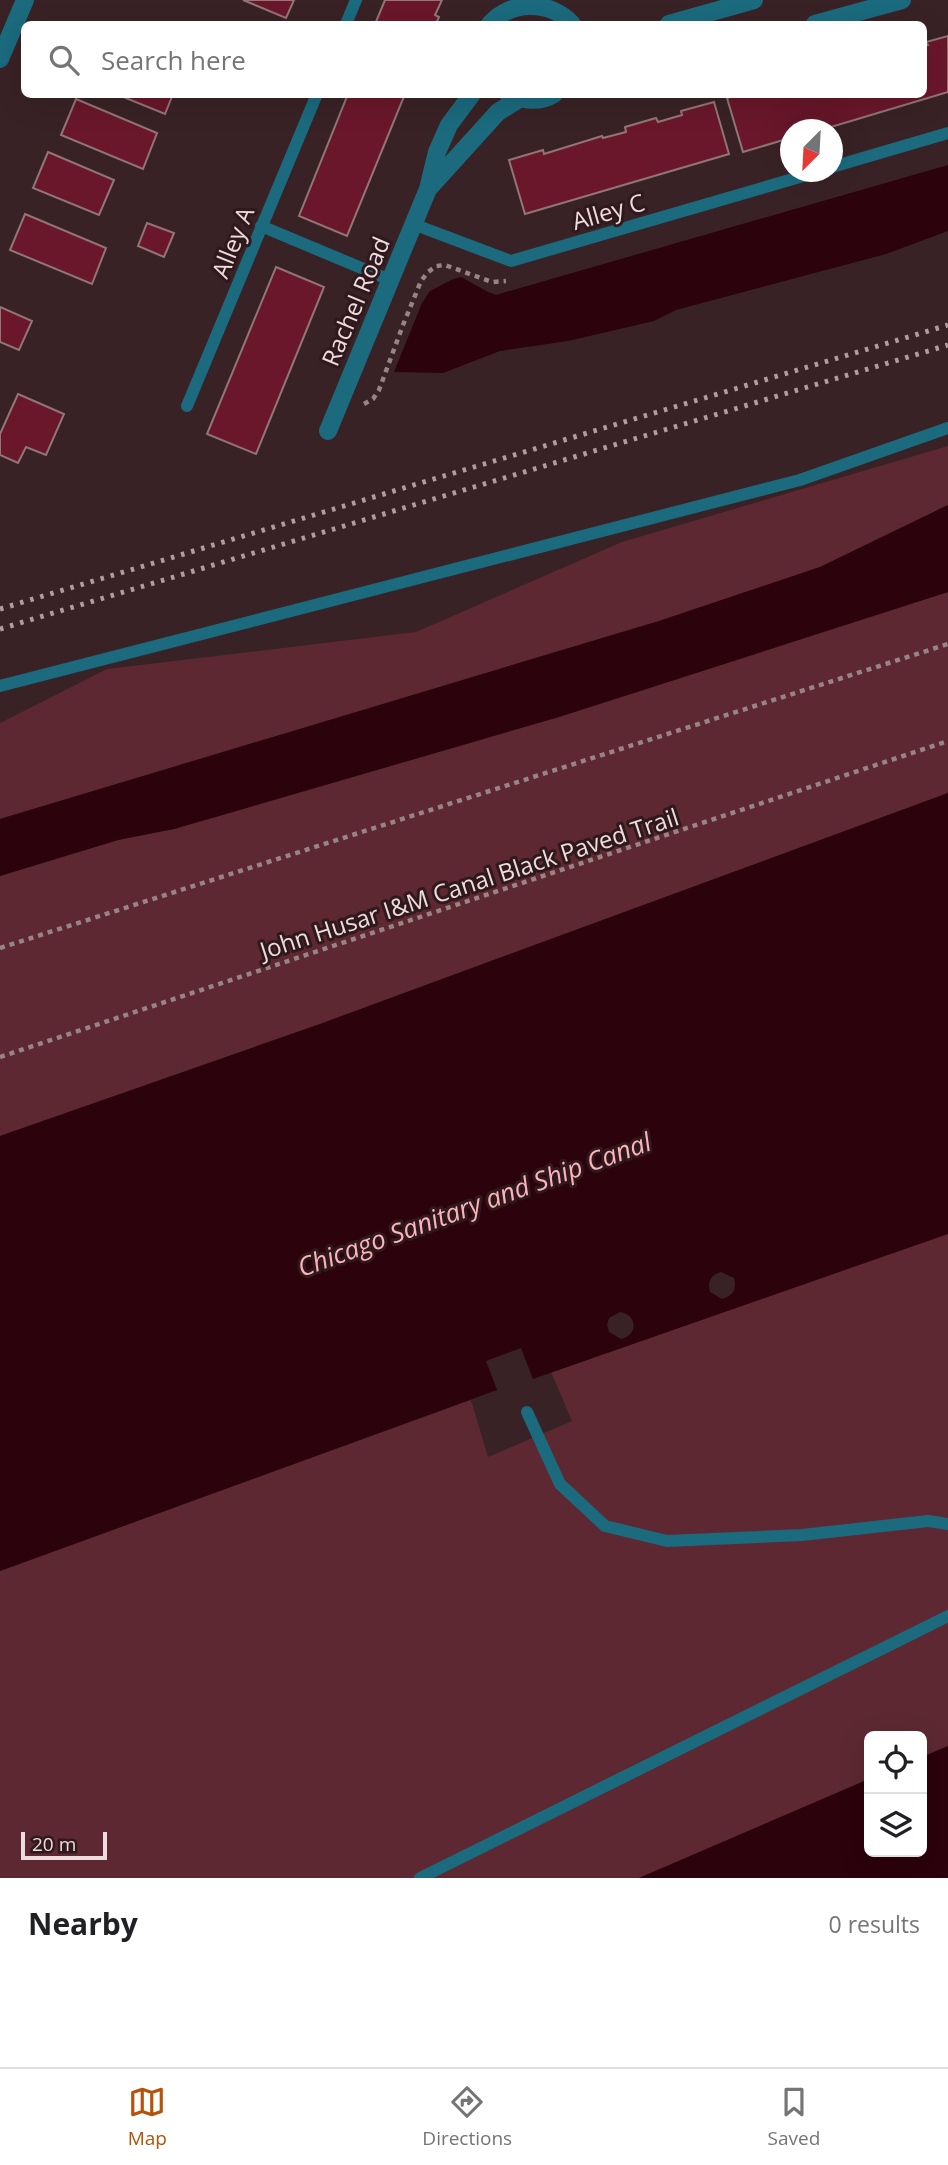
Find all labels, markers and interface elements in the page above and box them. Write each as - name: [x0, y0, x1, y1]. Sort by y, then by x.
- search box: [21, 21, 927, 98]
- icon: search: [45, 41, 83, 79]
- text: Search here: [101, 42, 246, 78]
- north arrow: [780, 119, 843, 182]
- street label: Alley C: [568, 185, 648, 237]
- street label: Alley A: [203, 201, 262, 283]
- street label: Rachel Road: [313, 231, 397, 371]
- street label: John Husar I&M Canal Black Paved Trail: [253, 800, 683, 967]
- water label: Chicago Sanitary and Ship Canal: [292, 1123, 657, 1285]
- map controls: [864, 1731, 927, 1857]
- button: locate: [864, 1731, 927, 1794]
- button: layers: [864, 1794, 927, 1857]
- scale bar: [21, 1829, 107, 1861]
- text: 20 m: [32, 1831, 76, 1857]
- text: Nearby: [28, 1903, 138, 1944]
- text: 0 results: [829, 1908, 920, 1940]
- tab: Map: [128, 2083, 167, 2151]
- tab: Directions: [422, 2083, 512, 2151]
- tab: Saved: [768, 2083, 820, 2151]

